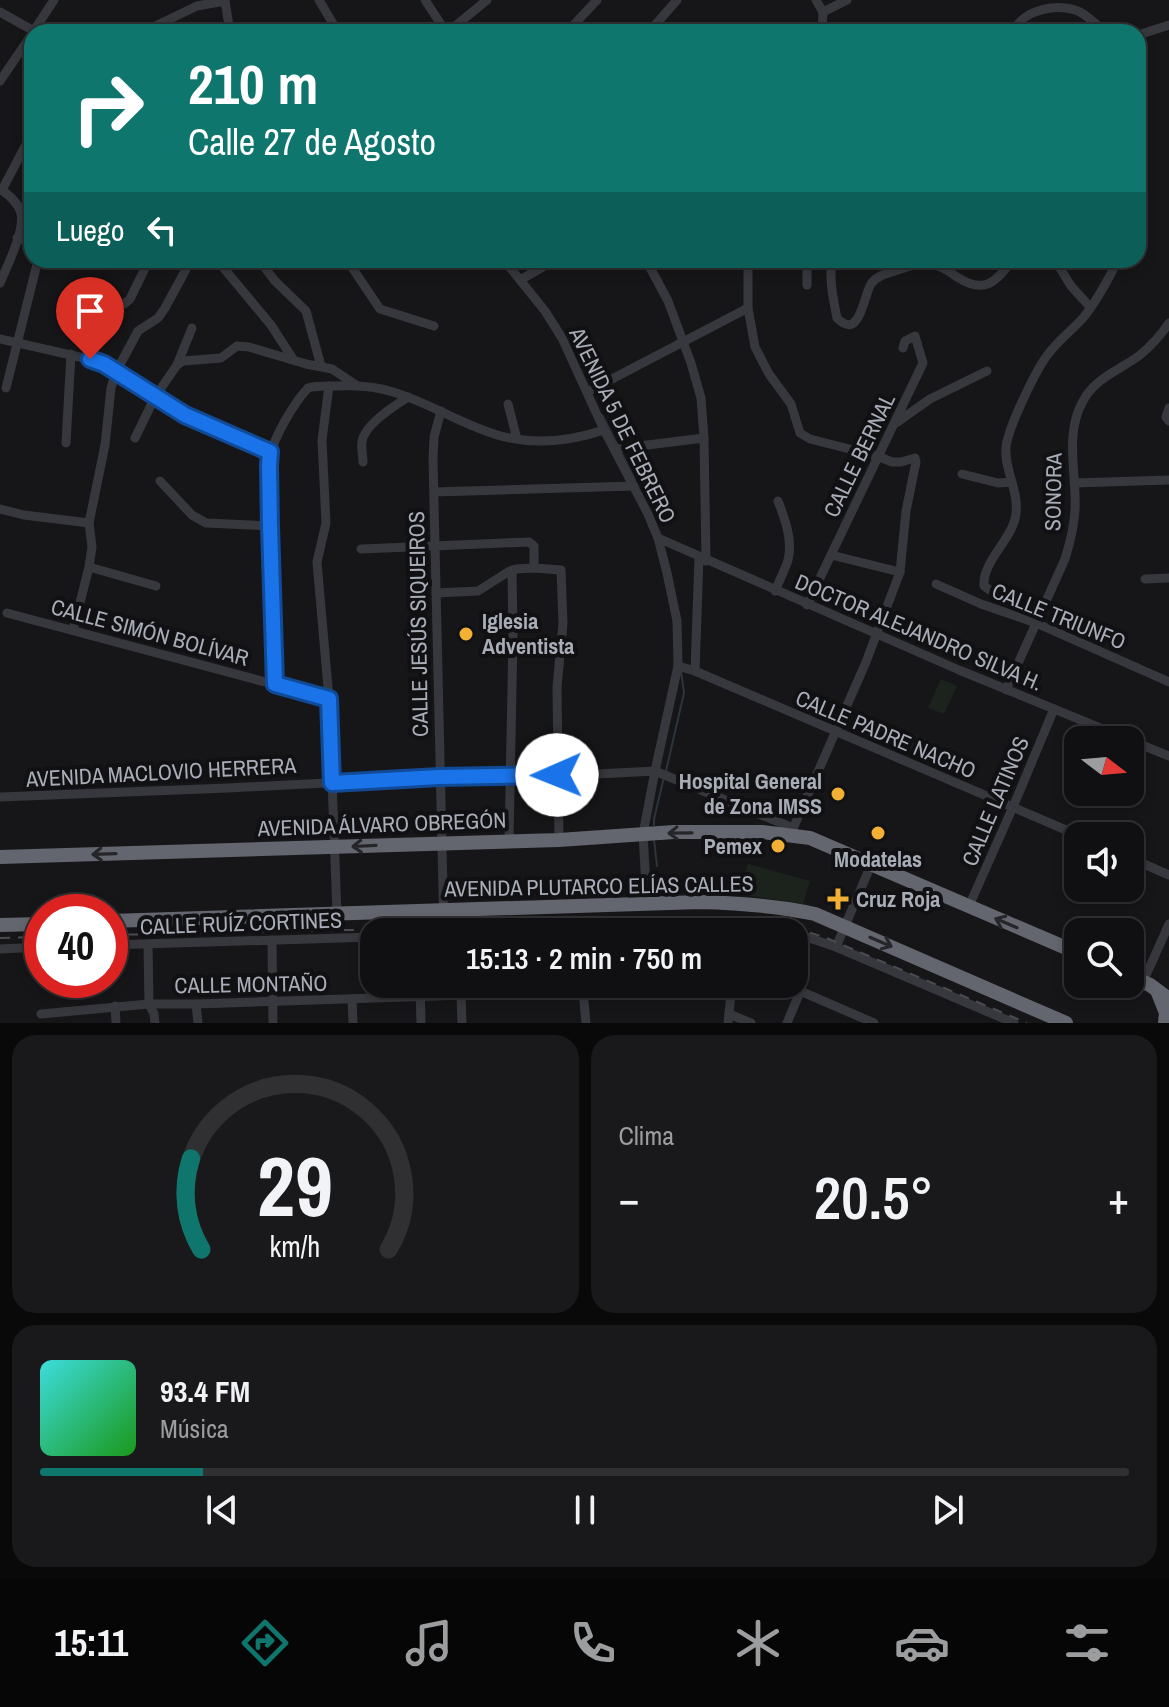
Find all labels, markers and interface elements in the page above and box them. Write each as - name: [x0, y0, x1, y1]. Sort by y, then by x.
- text: 210 m: [188, 46, 318, 121]
- icon: right: [56, 56, 160, 160]
- text: Calle 27 de Agosto: [188, 118, 436, 166]
- icon: left: [140, 208, 184, 252]
- text: Luego: [56, 210, 124, 250]
- pin: [56, 277, 124, 359]
- icon: arrive: [68, 289, 112, 333]
- street label: AVENIDA 5 DE FEBRERO: [562, 321, 683, 528]
- street label: CALLE BERNAL: [816, 388, 902, 522]
- street label: SONORA: [1037, 452, 1069, 531]
- street label: CALLE JESÚS SIQUEIROS: [401, 511, 435, 737]
- street label: DOCTOR ALEJANDRO SILVA H.: [791, 566, 1047, 698]
- street label: CALLE TRIUNFO: [988, 575, 1130, 657]
- street label: CALLE SIMÓN BOLÍVAR: [48, 591, 252, 673]
- place label: Iglesia Adventista: [482, 606, 574, 661]
- marker: Iglesia Adventista: [457, 625, 475, 643]
- street label: CALLE PADRE NACHO: [791, 682, 981, 786]
- north arrow: [1064, 726, 1144, 806]
- map controls: [1064, 726, 1144, 998]
- street label: CALLE LATINOS: [954, 732, 1036, 870]
- position arrow: [515, 733, 599, 817]
- street label: AVENIDA MACLOVIO HERRERA: [24, 750, 298, 794]
- place label: Hospital General de Zona IMSS: [679, 766, 822, 821]
- marker: Hospital General de Zona IMSS: [829, 785, 847, 803]
- street label: AVENIDA ÁLVARO OBREGÓN: [256, 805, 507, 843]
- button: sound: [1064, 822, 1144, 902]
- marker: Modatelas: [869, 824, 887, 842]
- one-way arrow: [667, 825, 694, 840]
- place label: Pemex: [704, 831, 762, 861]
- marker: Pemex: [769, 837, 787, 855]
- one-way arrow: [351, 839, 378, 854]
- place label: Modatelas: [834, 844, 922, 874]
- one-way arrow: [91, 847, 118, 862]
- street label: AVENIDA PLUTARCO ELÍAS CALLES: [443, 868, 754, 904]
- place label: Cruz Roja: [856, 884, 940, 914]
- marker: Cruz Roja: [827, 888, 849, 910]
- speed limit sign: 40: [24, 894, 128, 998]
- street label: CALLE RUÍZ CORTINES: [139, 904, 343, 942]
- one-way arrow: [994, 914, 1019, 929]
- button: search: [1064, 918, 1144, 998]
- one-way arrow: [868, 936, 893, 951]
- text: 15:13 · 2 min · 750 m: [466, 938, 702, 978]
- street label: CALLE MONTAÑO: [174, 968, 328, 1000]
- text: Clima: [619, 1118, 674, 1153]
- text: 29: [257, 1130, 333, 1242]
- text: 20.5°: [814, 1157, 934, 1238]
- text: −: [619, 1168, 640, 1228]
- text: +: [1108, 1168, 1129, 1228]
- text: km/h: [270, 1227, 321, 1266]
- text: 93.4 FM: [160, 1371, 250, 1411]
- text: Música: [160, 1411, 229, 1446]
- icon: previous: [200, 1488, 244, 1532]
- icon: pause: [563, 1488, 607, 1532]
- icon: next: [926, 1488, 970, 1532]
- icon: directions: [237, 1615, 293, 1671]
- icon: music: [401, 1615, 457, 1671]
- icon: phone: [565, 1615, 621, 1671]
- icon: climate: [730, 1615, 786, 1671]
- icon: car: [894, 1615, 950, 1671]
- icon: filters: [1059, 1615, 1115, 1671]
- text: 15:11: [54, 1619, 128, 1667]

